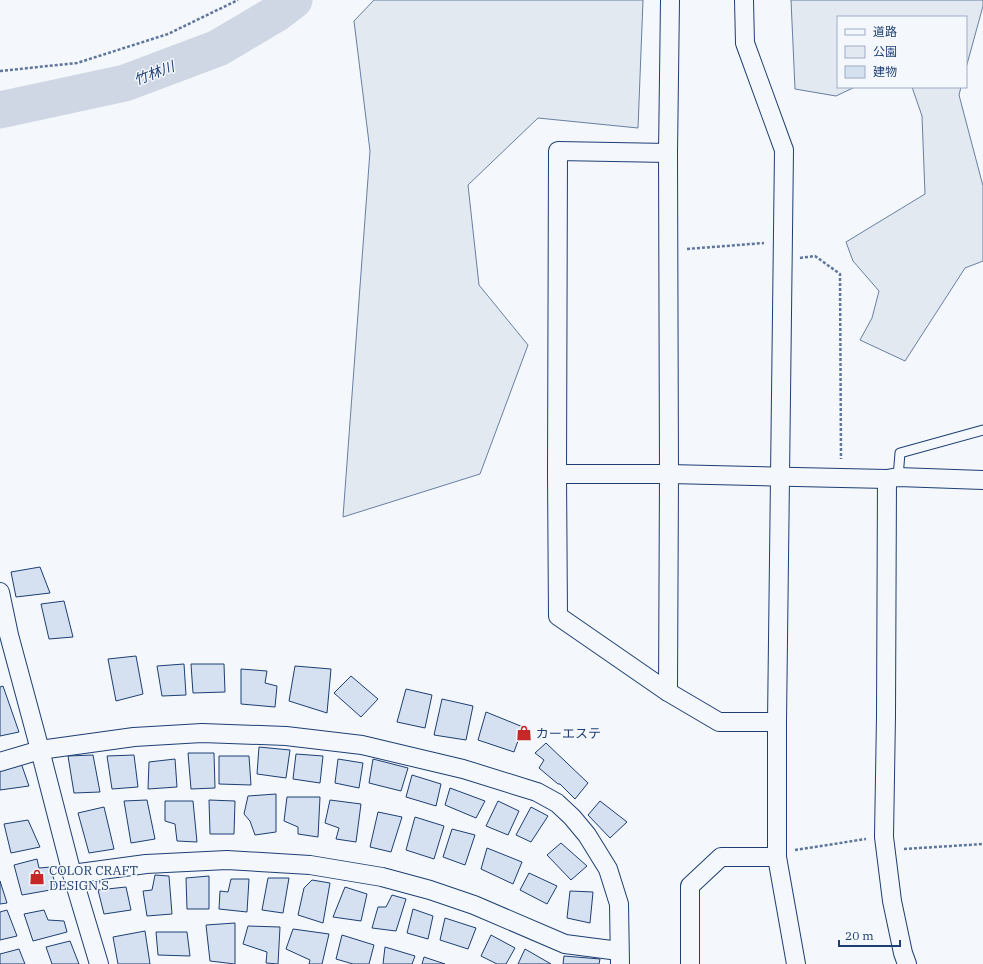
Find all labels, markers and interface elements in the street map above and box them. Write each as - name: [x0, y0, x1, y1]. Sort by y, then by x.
- legend: [837, 16, 967, 88]
- text: 道路: [873, 24, 897, 39]
- text: 公園: [873, 44, 897, 59]
- water label: 竹林川: [131, 56, 179, 89]
- text: 建物: [873, 64, 897, 79]
- shop icon: カーエステ: [515, 724, 533, 742]
- place label: カーエステ: [536, 725, 601, 742]
- place label: COLOR CRAFT DESIGN'S: [49, 862, 139, 894]
- shop icon: COLOR CRAFT DESIGN'S: [28, 868, 46, 886]
- scale bar: [839, 922, 900, 948]
- text: 20 m: [845, 928, 874, 943]

